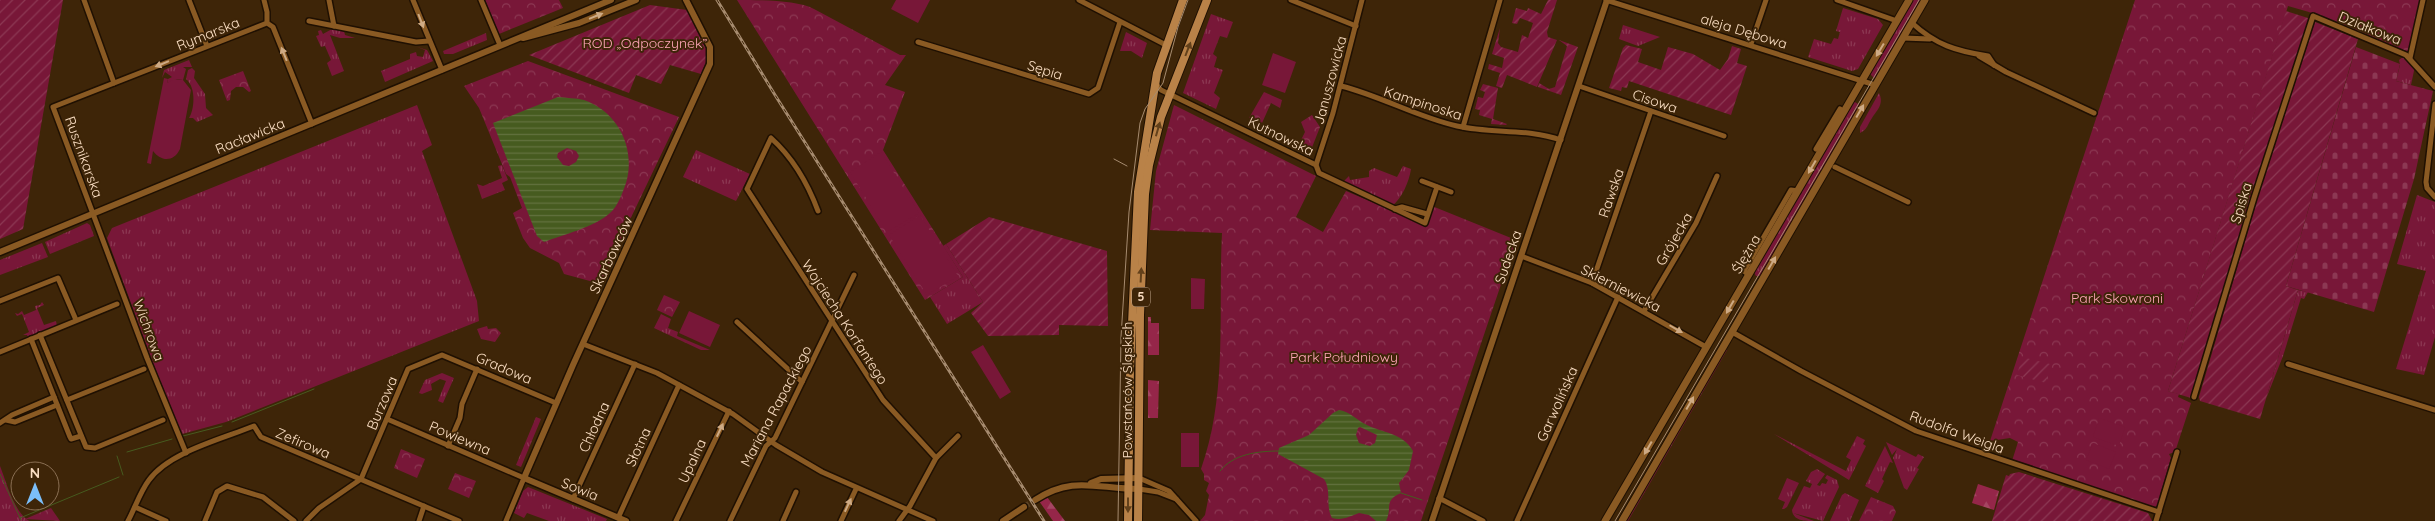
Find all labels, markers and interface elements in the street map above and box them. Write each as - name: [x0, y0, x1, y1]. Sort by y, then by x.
- street label: Działkowa: [2336, 7, 2404, 49]
- street label: aleja Dębowa: [1698, 9, 1790, 53]
- one-way arrow: [589, 12, 603, 20]
- street label: Rymarska: [174, 13, 242, 55]
- one-way arrow: [418, 13, 425, 28]
- park label: ROD „Odpoczynek”: [583, 34, 708, 52]
- street label: Januszowicka: [1310, 34, 1350, 126]
- one-way arrow: [1185, 41, 1192, 56]
- one-way arrow: [1875, 43, 1884, 57]
- one-way arrow: [280, 46, 287, 61]
- street label: Sępia: [1025, 56, 1065, 84]
- one-way arrow: [154, 60, 169, 68]
- street label: Kampinoska: [1382, 82, 1464, 124]
- street label: Cisowa: [1630, 85, 1680, 117]
- one-way arrow: [1856, 104, 1865, 117]
- street label: Kutnowska: [1245, 112, 1317, 160]
- street label: Rusznikarska: [61, 114, 107, 200]
- street label: Racławicka: [213, 114, 287, 158]
- one-way arrow: [1154, 121, 1162, 136]
- one-way arrow: [1807, 160, 1816, 174]
- street label: Rawska: [1594, 166, 1628, 220]
- street label: Spiska: [2226, 180, 2256, 226]
- street label: Grójecka: [1652, 209, 1696, 269]
- street label: Skarbowców: [585, 213, 637, 296]
- street label: Sudecka: [1490, 228, 1526, 286]
- street label: Ślężna: [1728, 231, 1764, 277]
- one-way arrow: [1768, 255, 1776, 270]
- street label: Wojciecha Korfantego: [798, 256, 892, 388]
- street label: Skierniewicka: [1578, 260, 1664, 316]
- one-way arrow: [1138, 267, 1146, 283]
- road number: 5: [1132, 288, 1150, 306]
- park label: Park Skowroni: [2071, 289, 2163, 307]
- street label: Wichrowa: [130, 297, 168, 363]
- one-way arrow: [1725, 301, 1734, 314]
- street label: Powstańców Śląskich: [1118, 322, 1136, 458]
- one-way arrow: [1669, 325, 1682, 334]
- street label: Mariana Rapackiego: [736, 342, 816, 470]
- street label: Gradowa: [473, 348, 535, 388]
- park label: Park Południowy: [1290, 348, 1398, 366]
- street label: Garwolińska: [1532, 364, 1582, 444]
- street label: Burzowa: [363, 373, 401, 433]
- one-way arrow: [1686, 396, 1694, 411]
- street label: Chłodna: [574, 399, 614, 455]
- street label: Rudolfa Weigla: [1907, 407, 2007, 457]
- street label: Powiewna: [426, 417, 494, 459]
- one-way arrow: [715, 422, 724, 437]
- street label: Zefirowa: [273, 423, 333, 463]
- street label: Słotna: [621, 425, 655, 469]
- street label: Upalna: [674, 436, 710, 486]
- one-way arrow: [1644, 440, 1652, 455]
- north arrow: [10, 461, 60, 511]
- text: N: [30, 464, 40, 482]
- street label: Sowia: [559, 473, 601, 505]
- one-way arrow: [1124, 497, 1132, 513]
- one-way arrow: [845, 498, 853, 512]

